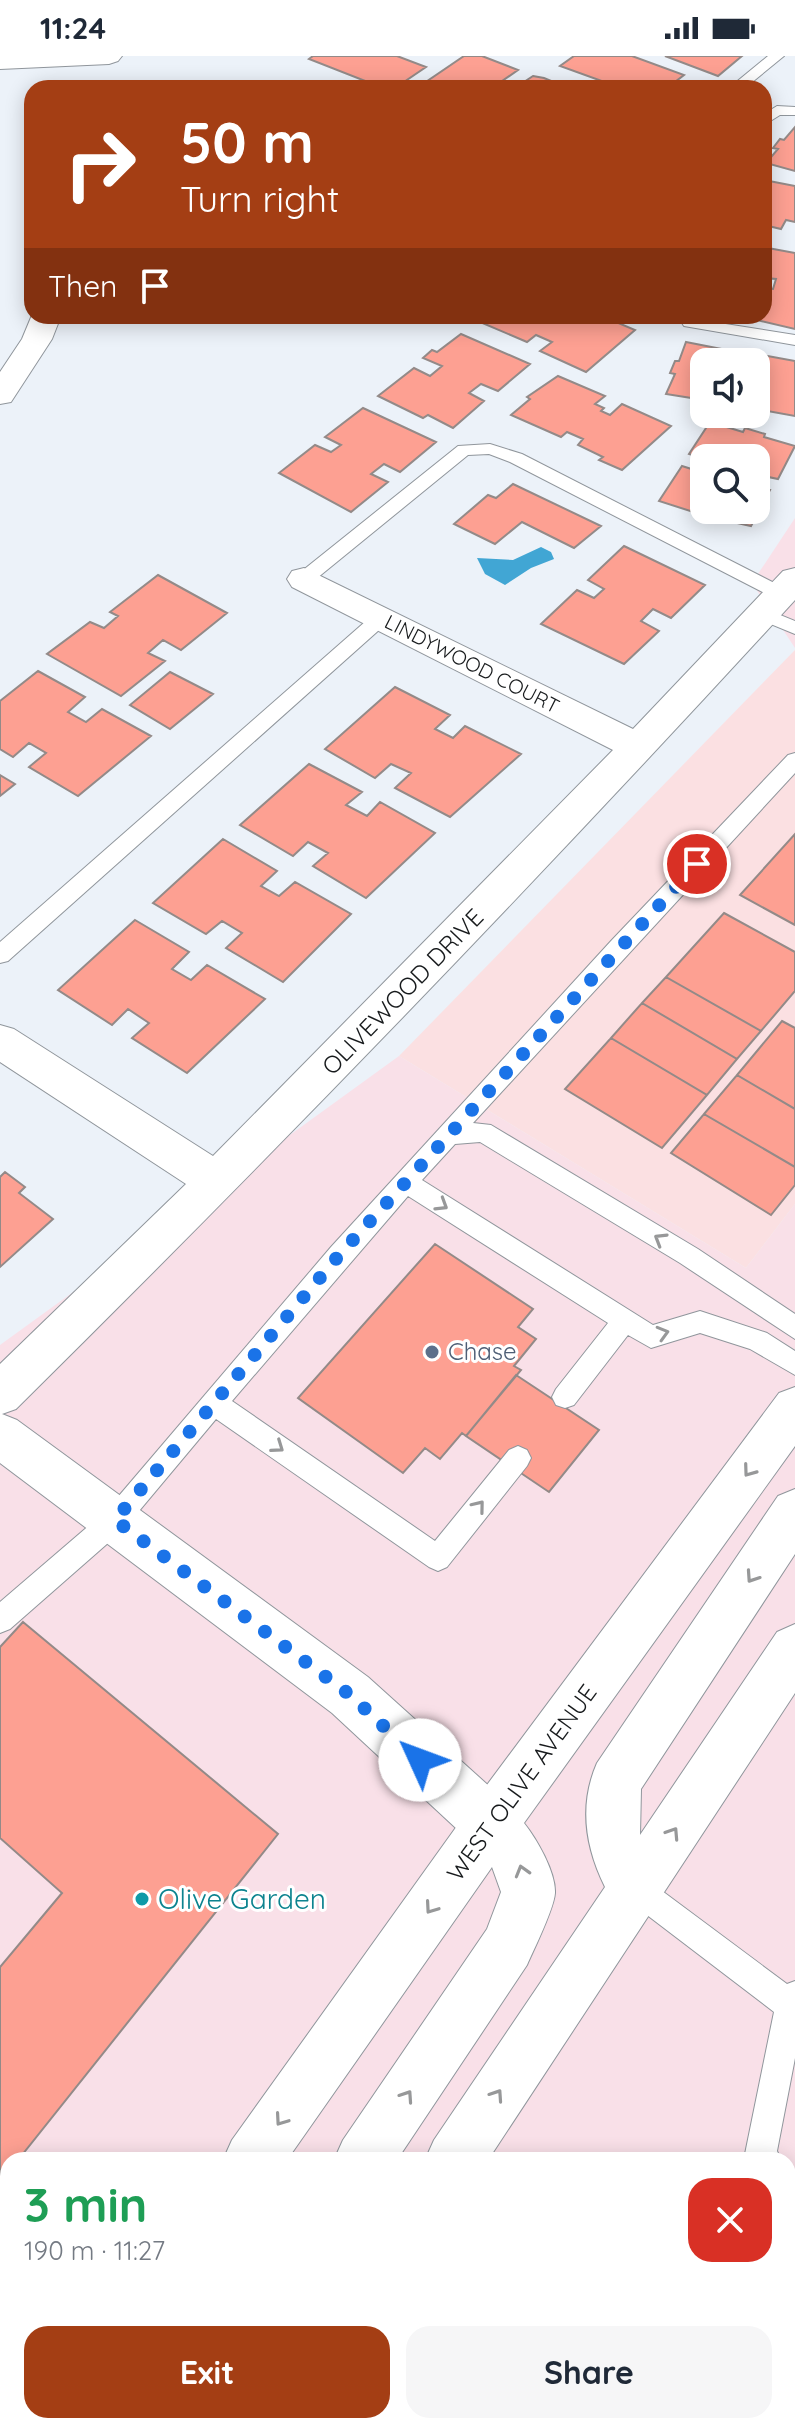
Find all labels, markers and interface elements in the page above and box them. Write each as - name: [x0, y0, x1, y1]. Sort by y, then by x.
- text: 11:24: [40, 9, 106, 47]
- text: 50 m: [180, 107, 314, 177]
- icon: right: [48, 112, 152, 216]
- text: Turn right: [180, 176, 339, 221]
- icon: arrive: [133, 264, 177, 308]
- text: Then: [48, 267, 117, 305]
- map controls: [690, 348, 770, 524]
- button: sound: [690, 348, 770, 428]
- button: search: [690, 444, 770, 524]
- street label: LINDYWOOD COURT: [381, 609, 564, 718]
- pin: [663, 830, 731, 898]
- icon: arrive: [675, 842, 719, 886]
- street label: OLIVEWOOD DRIVE: [315, 902, 489, 1081]
- one-way arrow: [433, 1196, 448, 1211]
- one-way arrow: [654, 1233, 669, 1249]
- one-way arrow: [656, 1326, 669, 1342]
- place label: Chase: [448, 1336, 517, 1366]
- marker: Chase: [423, 1343, 441, 1361]
- one-way arrow: [270, 1437, 284, 1452]
- one-way arrow: [744, 1462, 759, 1477]
- one-way arrow: [469, 1501, 484, 1515]
- one-way arrow: [746, 1569, 761, 1583]
- street label: WEST OLIVE AVENUE: [440, 1678, 603, 1887]
- position arrow: [378, 1718, 462, 1802]
- one-way arrow: [664, 1827, 679, 1842]
- one-way arrow: [515, 1865, 532, 1879]
- place label: Olive Garden: [158, 1881, 326, 1916]
- marker: Olive Garden: [133, 1890, 151, 1908]
- one-way arrow: [426, 1899, 441, 1913]
- one-way arrow: [397, 2090, 412, 2104]
- one-way arrow: [487, 2090, 502, 2104]
- one-way arrow: [276, 2111, 291, 2125]
- text: 3 min: [24, 2174, 147, 2234]
- button: close: [688, 2178, 772, 2262]
- text: 190 m · 11:27: [24, 2234, 165, 2267]
- button: Exit: [24, 2326, 390, 2418]
- button: Share: [406, 2326, 772, 2418]

